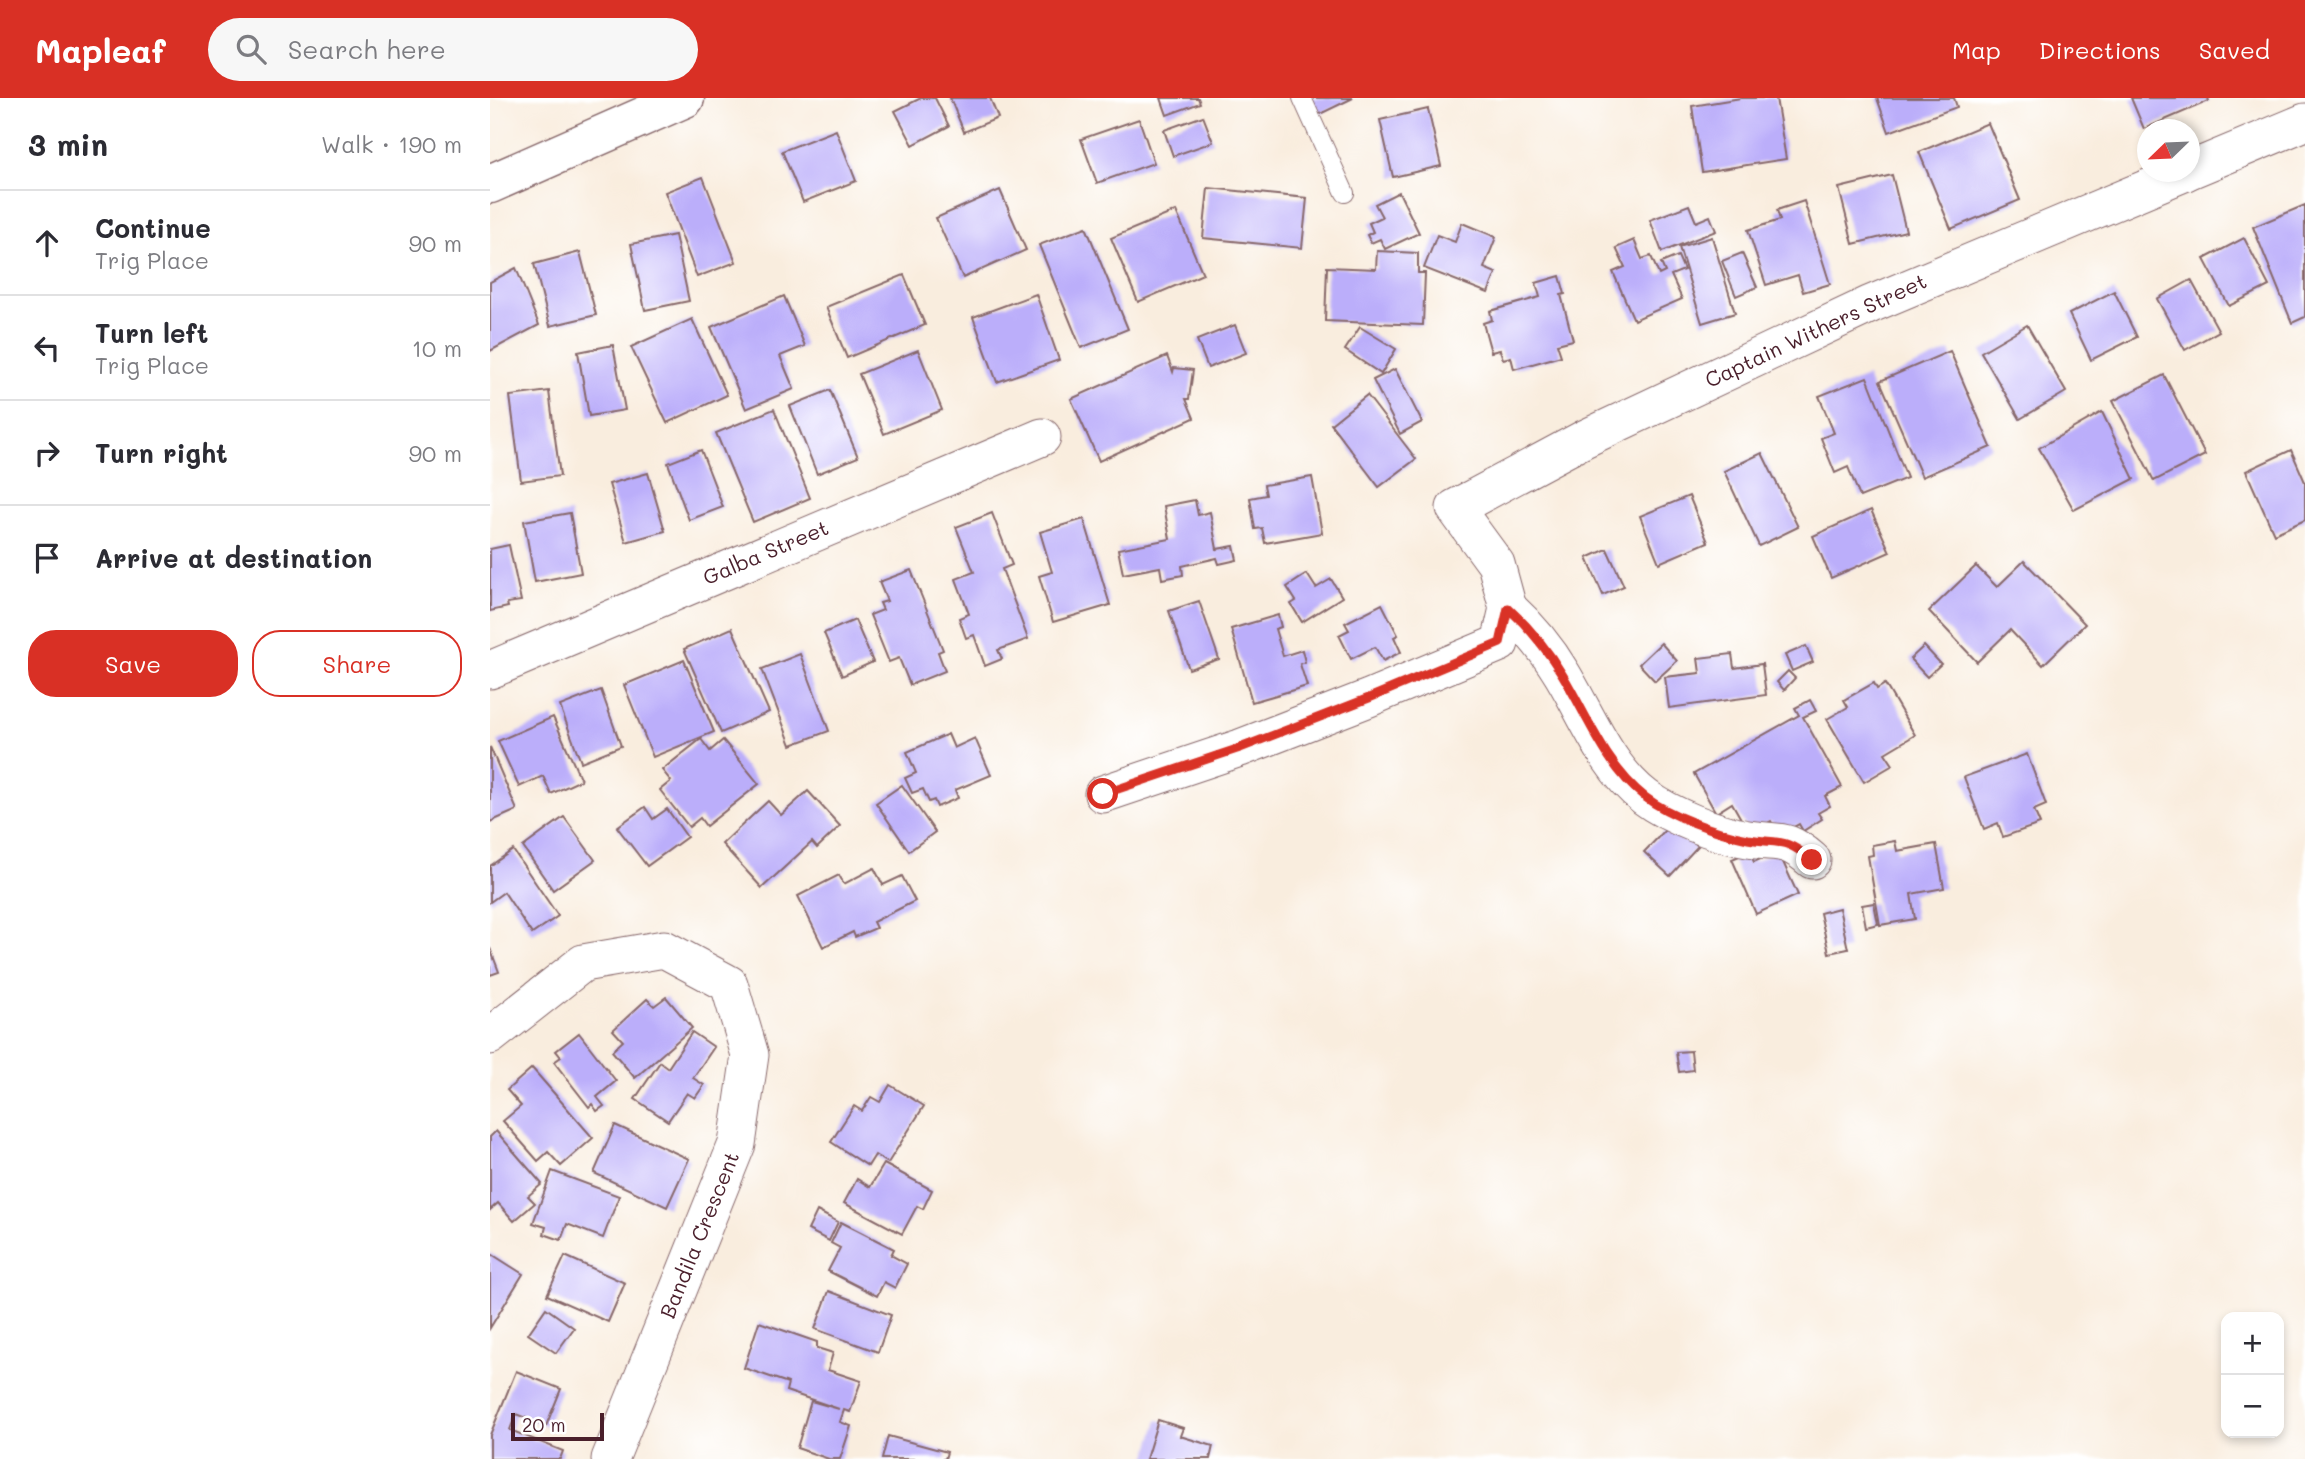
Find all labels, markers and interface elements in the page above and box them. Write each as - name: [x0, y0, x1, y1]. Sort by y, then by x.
- search box: [208, 18, 698, 81]
- text: Mapleaf: [35, 28, 166, 71]
- icon: search: [232, 30, 270, 68]
- text: Search here: [288, 32, 446, 66]
- text: Map: [1952, 34, 2001, 65]
- text: Directions: [2039, 34, 2161, 65]
- text: Saved: [2199, 34, 2270, 65]
- north arrow: [2137, 119, 2200, 182]
- text: 3 min: [28, 124, 108, 164]
- text: Walk · 190 m: [321, 129, 462, 159]
- text: Continue: [95, 211, 211, 245]
- icon: ahead: [28, 224, 66, 262]
- text: 90 m: [409, 228, 462, 258]
- text: Trig Place: [95, 245, 209, 275]
- street label: Captain Withers Street: [1700, 266, 1930, 393]
- text: Turn left: [95, 316, 208, 350]
- icon: left: [28, 329, 66, 367]
- text: 10 m: [412, 333, 462, 363]
- text: Trig Place: [95, 350, 209, 380]
- icon: right: [28, 434, 66, 472]
- text: Turn right: [95, 436, 228, 470]
- text: 90 m: [409, 438, 462, 468]
- street label: Galba Street: [698, 513, 832, 590]
- icon: arrive: [28, 539, 66, 577]
- text: Arrive at destination: [95, 541, 372, 575]
- button: Save: [28, 630, 238, 697]
- button: Share: [252, 630, 462, 697]
- route start: [1087, 778, 1118, 809]
- route end: [1796, 844, 1827, 875]
- street label: Bandila Crescent: [653, 1147, 744, 1322]
- map controls: [2221, 1312, 2284, 1438]
- button: +: [2221, 1312, 2284, 1375]
- button: −: [2221, 1375, 2284, 1438]
- scale bar: [511, 1410, 604, 1442]
- text: 20 m: [522, 1412, 566, 1437]

